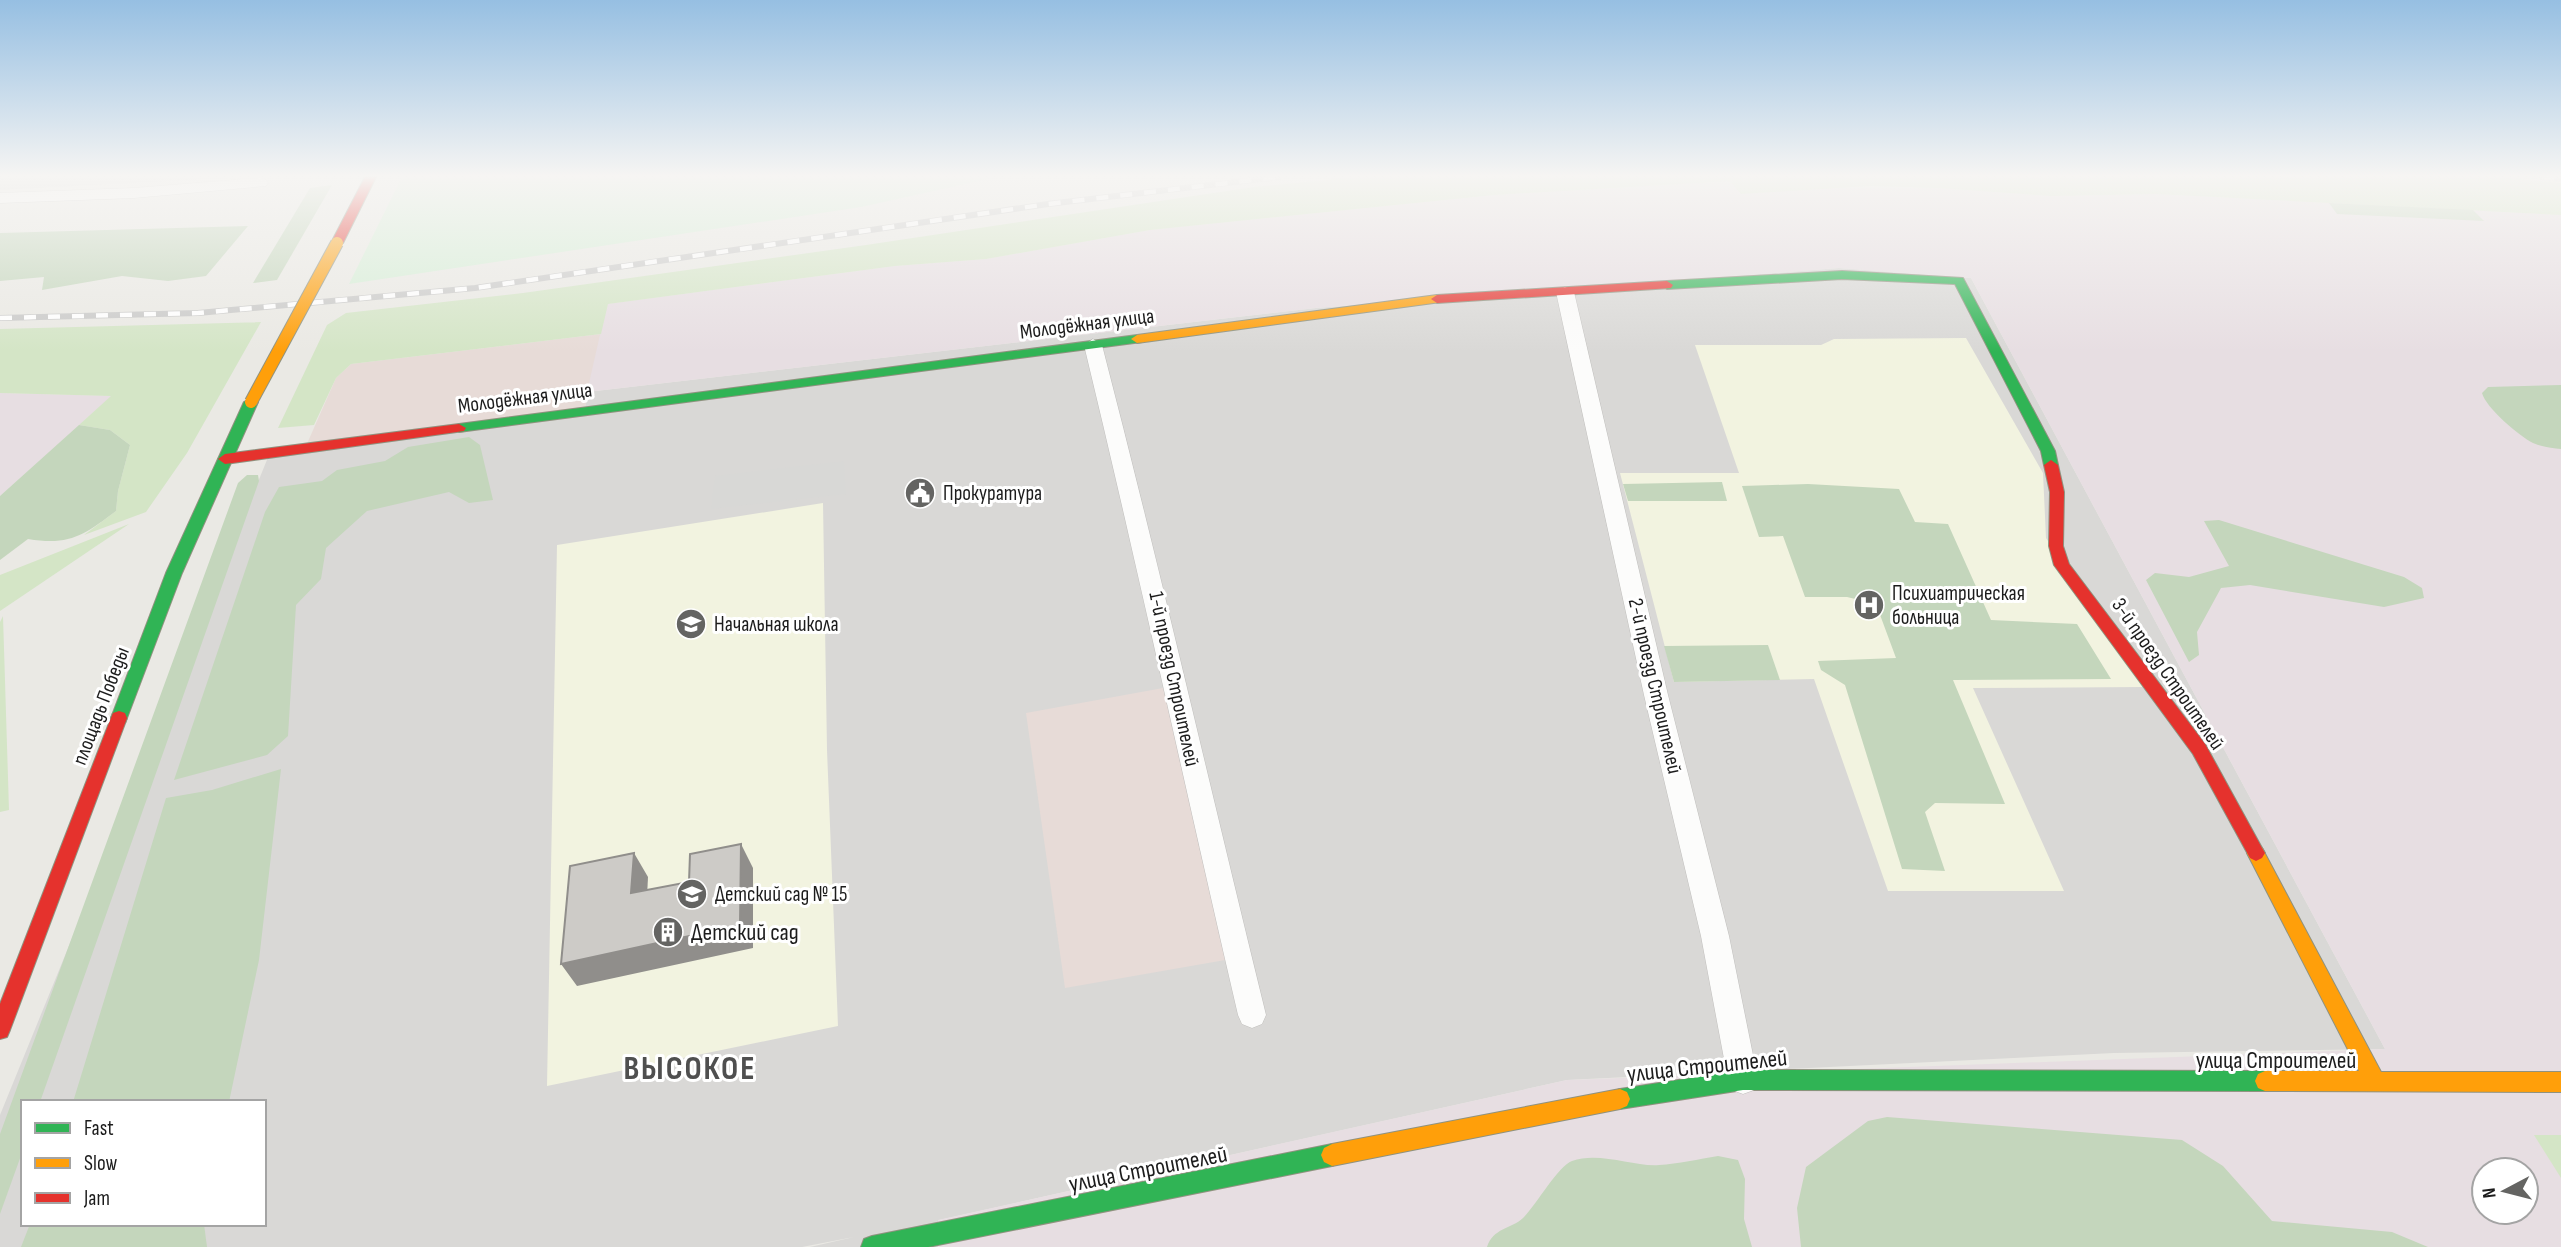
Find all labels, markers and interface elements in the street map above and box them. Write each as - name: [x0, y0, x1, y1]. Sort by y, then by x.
- street label: Молодёжная улица: [1018, 303, 1156, 345]
- street label: Молодёжная улица: [456, 377, 594, 419]
- public building icon: Прокуратура: [903, 476, 937, 510]
- place label: Прокуратура: [943, 481, 1042, 506]
- place label: Психиатрическая больница: [1892, 581, 2025, 630]
- hospital icon: Психиатрическая больница: [1852, 588, 1886, 622]
- street label: 1-й проезд Строителей: [1143, 589, 1205, 769]
- street label: 3-й проезд Строителей: [2106, 593, 2230, 755]
- street label: 2-й проезд Строителей: [1623, 596, 1687, 776]
- school or university icon: Начальная школа: [674, 607, 708, 641]
- place label: Начальная школа: [714, 612, 839, 637]
- street label: площадь Победы: [67, 644, 135, 768]
- school or university icon: Детский сад № 15: [675, 877, 709, 911]
- place label: Детский сад № 15: [715, 882, 847, 907]
- building icon: Детский сад: [651, 915, 685, 949]
- place label: Детский сад: [691, 918, 799, 947]
- street label: улица Строителей: [1626, 1043, 1788, 1089]
- street label: улица Строителей: [2196, 1046, 2356, 1075]
- district label: ВЫСОКОЕ: [623, 1049, 757, 1089]
- legend: [21, 1100, 266, 1226]
- text: Fast: [84, 1116, 114, 1141]
- street label: улица Строителей: [1066, 1139, 1230, 1199]
- text: Slow: [84, 1151, 118, 1176]
- north arrow: [2470, 1156, 2540, 1226]
- text: Jam: [83, 1186, 110, 1211]
- text: N: [2478, 1186, 2502, 1199]

